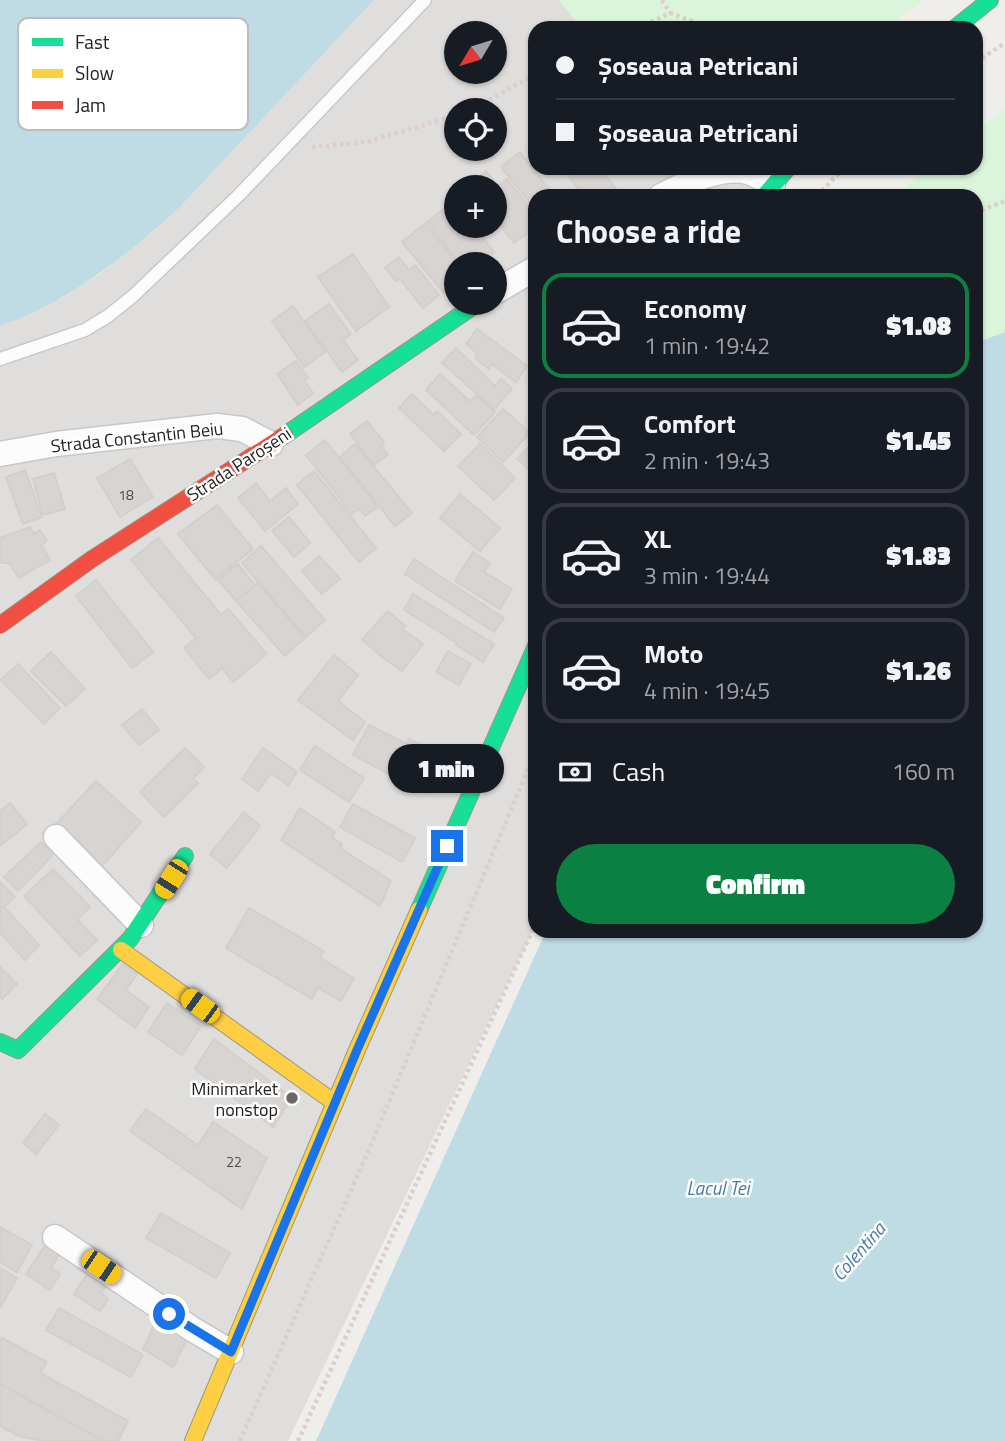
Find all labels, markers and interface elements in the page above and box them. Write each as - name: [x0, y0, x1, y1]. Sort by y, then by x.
- legend: [18, 18, 248, 130]
- north arrow: [444, 21, 508, 84]
- map controls: [444, 21, 507, 315]
- text: Fast: [75, 27, 110, 56]
- text: Șoseaua Petricani: [598, 46, 799, 85]
- text: Slow: [75, 58, 114, 87]
- text: Jam: [75, 90, 106, 119]
- button: locate: [444, 98, 507, 161]
- text: Șoseaua Petricani: [598, 113, 799, 152]
- button: +: [444, 175, 507, 238]
- text: Choose a ride: [556, 207, 741, 255]
- button: −: [444, 252, 507, 315]
- text: Economy: [644, 289, 746, 328]
- icon: car: [560, 294, 623, 357]
- text: $1.08: [886, 306, 951, 345]
- text: 1 min · 19:42: [644, 328, 770, 363]
- text: Comfort: [644, 404, 736, 443]
- icon: car: [560, 409, 623, 472]
- street label: Strada Constantin Beiu: [49, 415, 225, 459]
- street label: Strada Paroșeni: [181, 420, 297, 508]
- text: $1.45: [886, 421, 951, 460]
- text: 2 min · 19:43: [644, 443, 770, 478]
- house number: 18: [118, 484, 134, 505]
- text: XL: [644, 519, 671, 558]
- icon: car: [560, 524, 623, 587]
- text: $1.83: [886, 536, 951, 575]
- text: 3 min · 19:44: [644, 558, 770, 593]
- text: Moto: [644, 634, 703, 673]
- icon: car: [560, 639, 623, 702]
- text: $1.26: [886, 651, 951, 690]
- text: 4 min · 19:45: [644, 673, 770, 708]
- callout: 1 min: [389, 744, 505, 794]
- text: 1 min: [417, 751, 475, 786]
- text: Cash: [612, 752, 665, 791]
- icon: cash: [556, 753, 594, 791]
- text: 160 m: [892, 754, 955, 789]
- route end: [431, 830, 463, 862]
- button: Confirm: [556, 844, 955, 924]
- car: [151, 856, 192, 902]
- car: [177, 985, 224, 1027]
- place label: Minimarket nonstop: [191, 1075, 279, 1123]
- marker: Minimarket nonstop: [284, 1090, 300, 1106]
- house number: 22: [226, 1151, 242, 1172]
- water label: Lacul Tei: [686, 1173, 752, 1202]
- water label: Colentina: [824, 1214, 893, 1287]
- car: [78, 1247, 125, 1287]
- route start: [153, 1298, 185, 1330]

